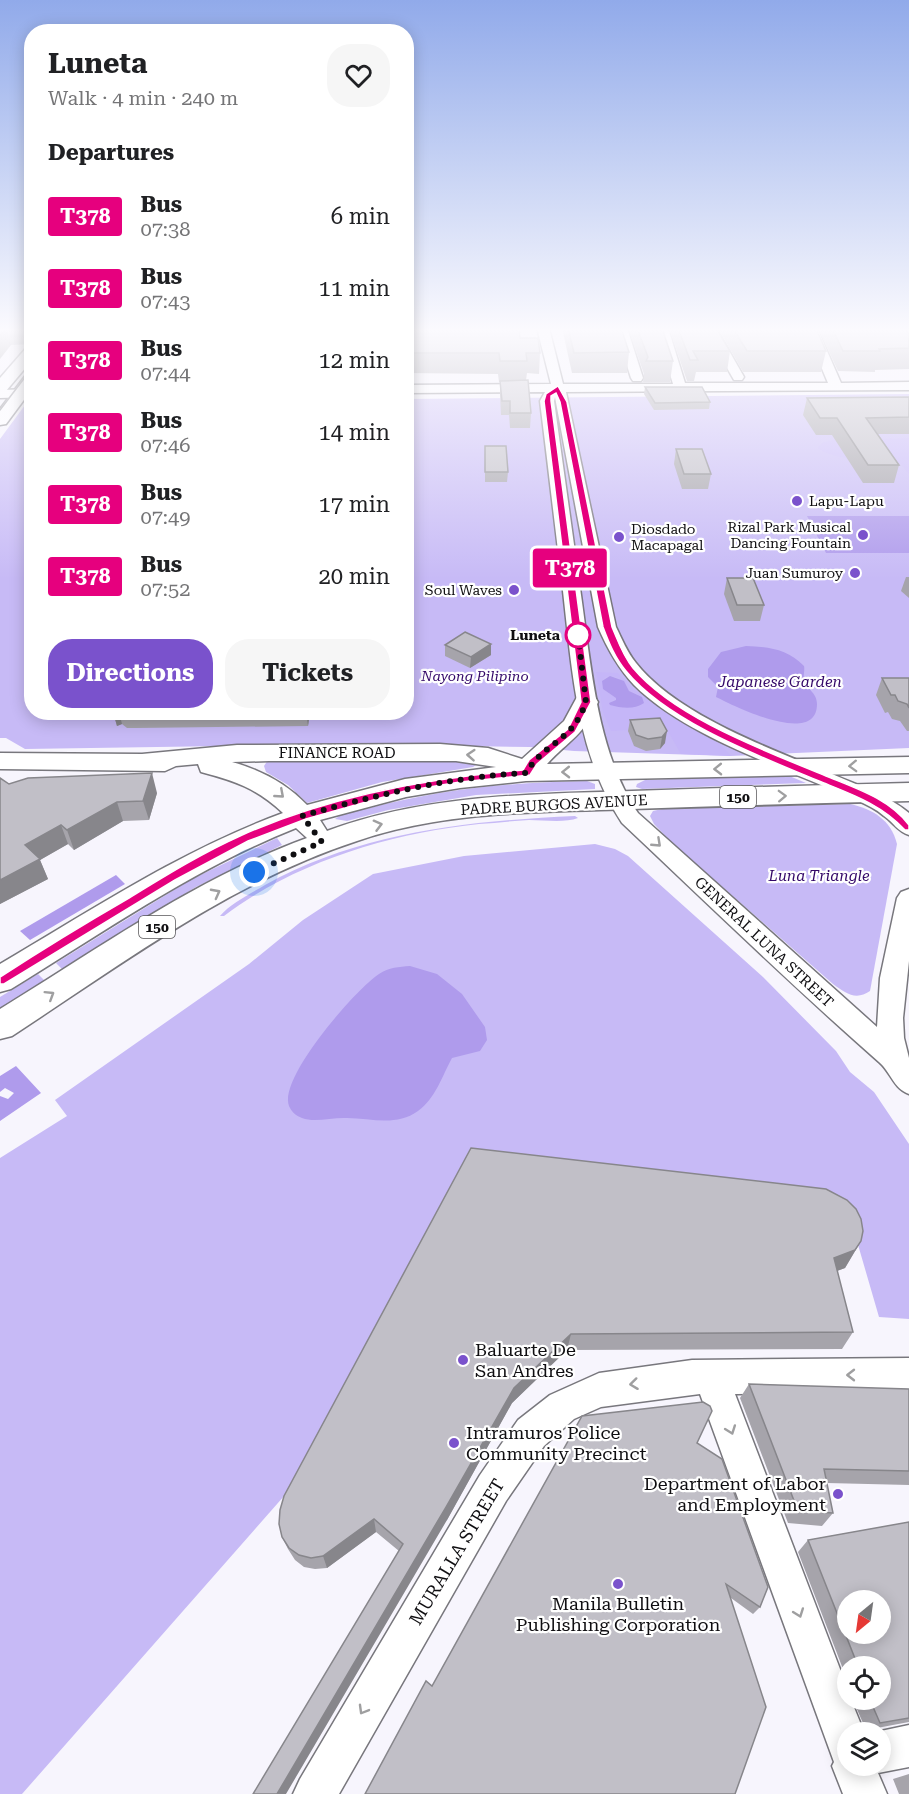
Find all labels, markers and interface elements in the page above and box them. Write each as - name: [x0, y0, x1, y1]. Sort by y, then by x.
- button: heart: [327, 44, 390, 107]
- text: Luneta: [48, 47, 147, 80]
- text: Walk · 4 min · 240 m: [48, 86, 238, 110]
- text: Departures: [48, 140, 174, 165]
- text: Bus: [140, 192, 182, 217]
- text: T378: [60, 204, 110, 228]
- text: 6 min: [331, 204, 390, 229]
- text: 07:38: [140, 217, 190, 241]
- text: Bus: [140, 264, 182, 289]
- text: T378: [60, 276, 110, 300]
- text: 11 min: [319, 276, 390, 301]
- text: 07:43: [140, 289, 190, 313]
- text: Bus: [140, 336, 182, 361]
- text: T378: [60, 348, 110, 372]
- text: 12 min: [319, 348, 390, 373]
- text: 07:44: [140, 361, 190, 385]
- text: Bus: [140, 408, 182, 433]
- text: T378: [60, 420, 110, 444]
- text: 14 min: [319, 420, 390, 445]
- text: 07:46: [140, 433, 190, 457]
- text: Bus: [140, 480, 182, 505]
- text: T378: [60, 492, 110, 516]
- text: 17 min: [319, 492, 390, 517]
- place label: Lapu-Lapu: [809, 493, 884, 509]
- marker: Lapu-Lapu: [790, 494, 804, 508]
- text: 07:49: [140, 505, 190, 529]
- place label: Rizal Park Musical Dancing Fountain: [728, 519, 852, 551]
- place label: Diosdado Macapagal: [631, 521, 704, 553]
- marker: Rizal Park Musical Dancing Fountain: [856, 528, 870, 542]
- marker: Diosdado Macapagal: [612, 530, 626, 544]
- line badge: T378: [528, 548, 612, 588]
- text: Bus: [140, 552, 182, 577]
- text: T378: [545, 556, 595, 580]
- text: T378: [60, 564, 110, 588]
- text: 20 min: [319, 564, 390, 589]
- place label: Juan Sumuroy: [745, 565, 844, 581]
- marker: Juan Sumuroy: [848, 566, 862, 580]
- text: 07:52: [140, 577, 190, 601]
- place label: Soul Waves: [425, 582, 502, 598]
- marker: Soul Waves: [507, 583, 521, 597]
- marker: Luneta: [565, 622, 591, 648]
- place label: Luneta: [510, 627, 561, 643]
- button: Directions: [48, 639, 213, 708]
- button: Tickets: [225, 639, 390, 708]
- park label: Nayong Pilipino: [420, 668, 529, 684]
- park label: Japanese Garden: [717, 673, 842, 691]
- street label: FINANCE ROAD: [278, 744, 396, 762]
- one-way arrow: [467, 749, 476, 762]
- one-way arrow: [849, 760, 858, 773]
- one-way arrow: [714, 763, 723, 775]
- one-way arrow: [562, 765, 571, 778]
- road number: 150: [720, 786, 756, 808]
- one-way arrow: [273, 787, 284, 798]
- one-way arrow: [777, 789, 786, 802]
- street label: PADRE BURGOS AVENUE: [460, 791, 648, 819]
- one-way arrow: [372, 820, 383, 832]
- one-way arrow: [651, 836, 661, 847]
- your location: [239, 857, 269, 887]
- park label: Luna Triangle: [767, 867, 870, 885]
- street label: GENERAL LUNA STREET: [691, 873, 837, 1011]
- one-way arrow: [209, 889, 220, 900]
- road number: 150: [139, 916, 175, 938]
- one-way arrow: [43, 992, 54, 1003]
- place label: Baluarte De San Andres: [475, 1339, 576, 1381]
- marker: Baluarte De San Andres: [456, 1353, 470, 1367]
- one-way arrow: [846, 1369, 855, 1381]
- one-way arrow: [629, 1377, 638, 1390]
- place label: Intramuros Police Community Precinct: [466, 1422, 647, 1464]
- one-way arrow: [724, 1425, 737, 1435]
- marker: Intramuros Police Community Precinct: [447, 1436, 461, 1450]
- place label: Department of Labor and Employment: [644, 1473, 826, 1515]
- street label: MURALLA STREET: [405, 1475, 509, 1629]
- marker: Department of Labor and Employment: [831, 1487, 845, 1501]
- marker: Manila Bulletin Publishing Corporation: [611, 1577, 625, 1591]
- north arrow: [837, 1590, 891, 1644]
- map controls: [837, 1590, 891, 1776]
- place label: Manila Bulletin Publishing Corporation: [516, 1593, 721, 1635]
- one-way arrow: [791, 1608, 804, 1618]
- button: locate: [837, 1656, 891, 1710]
- one-way arrow: [359, 1704, 371, 1714]
- button: layers: [837, 1722, 891, 1776]

